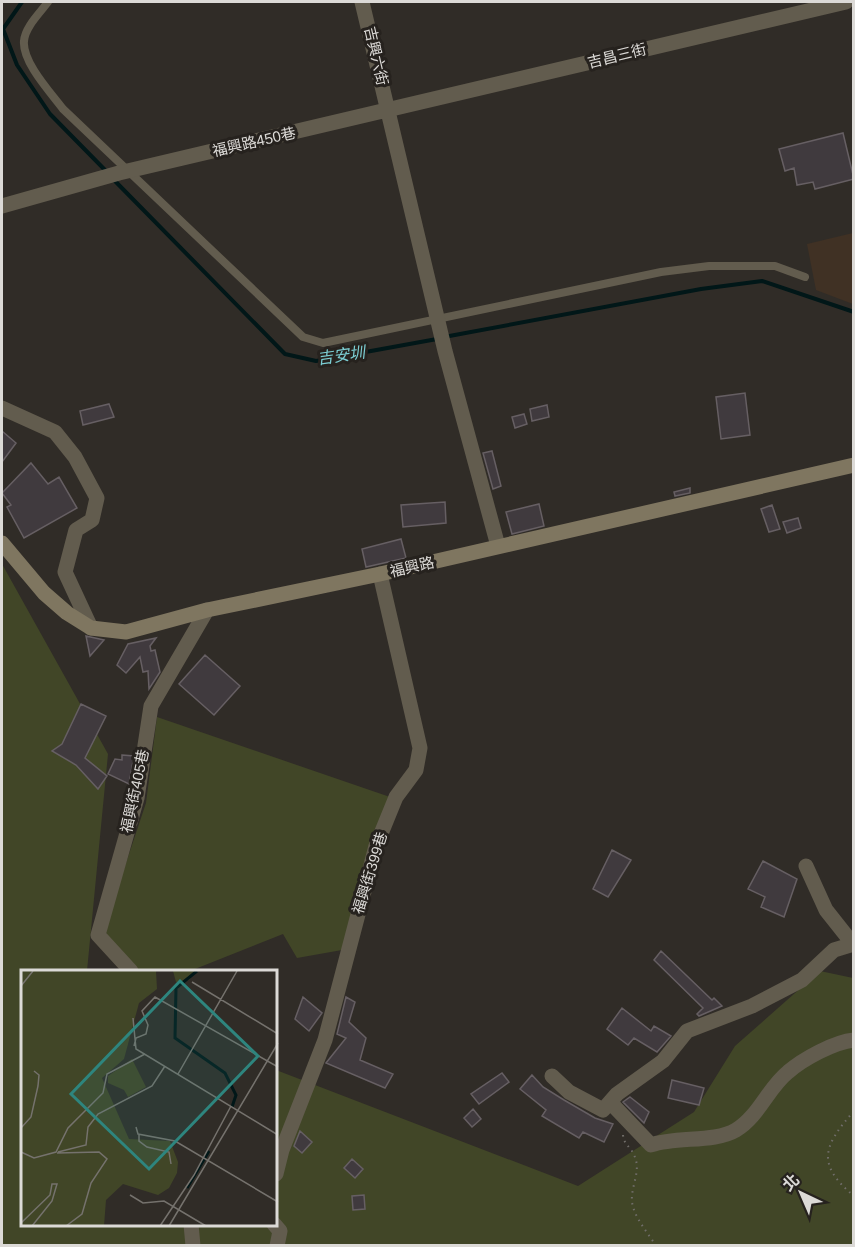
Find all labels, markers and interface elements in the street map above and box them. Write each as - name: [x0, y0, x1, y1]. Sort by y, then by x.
- street label: 吉興六街: [361, 25, 392, 87]
- street label: 吉昌三街: [586, 40, 648, 71]
- street label: 福興路450巷: [211, 124, 297, 159]
- water label: 吉安圳: [316, 343, 368, 367]
- street label: 福興路: [388, 553, 436, 580]
- street label: 福興街405巷: [117, 748, 152, 834]
- street label: 福興街399巷: [349, 830, 390, 916]
- inset map: [21, 970, 278, 1226]
- north arrow: [771, 1163, 831, 1223]
- text: 北: [779, 1171, 803, 1194]

